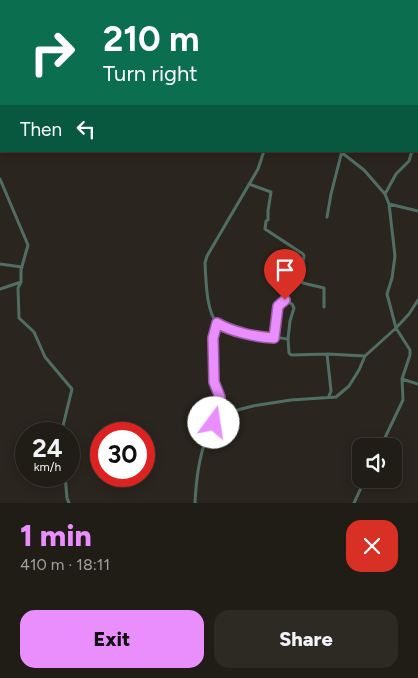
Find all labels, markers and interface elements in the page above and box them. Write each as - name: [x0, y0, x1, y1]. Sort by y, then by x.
- text: 210 m: [103, 18, 200, 60]
- icon: right: [20, 20, 85, 85]
- text: Turn right: [103, 60, 198, 87]
- icon: left: [72, 115, 100, 143]
- text: Then: [20, 118, 62, 141]
- pin: [264, 249, 306, 300]
- icon: arrive: [271, 256, 299, 284]
- position arrow: [187, 396, 239, 448]
- speed limit sign: 30: [90, 422, 155, 487]
- text: 24: [32, 433, 63, 463]
- map controls: [352, 438, 402, 488]
- button: sound: [352, 438, 402, 488]
- text: km/h: [34, 460, 61, 474]
- text: 1 min: [20, 517, 92, 554]
- button: close: [346, 520, 398, 572]
- text: 410 m · 18:11: [20, 555, 110, 574]
- button: Exit: [20, 610, 204, 668]
- button: Share: [214, 610, 398, 668]

